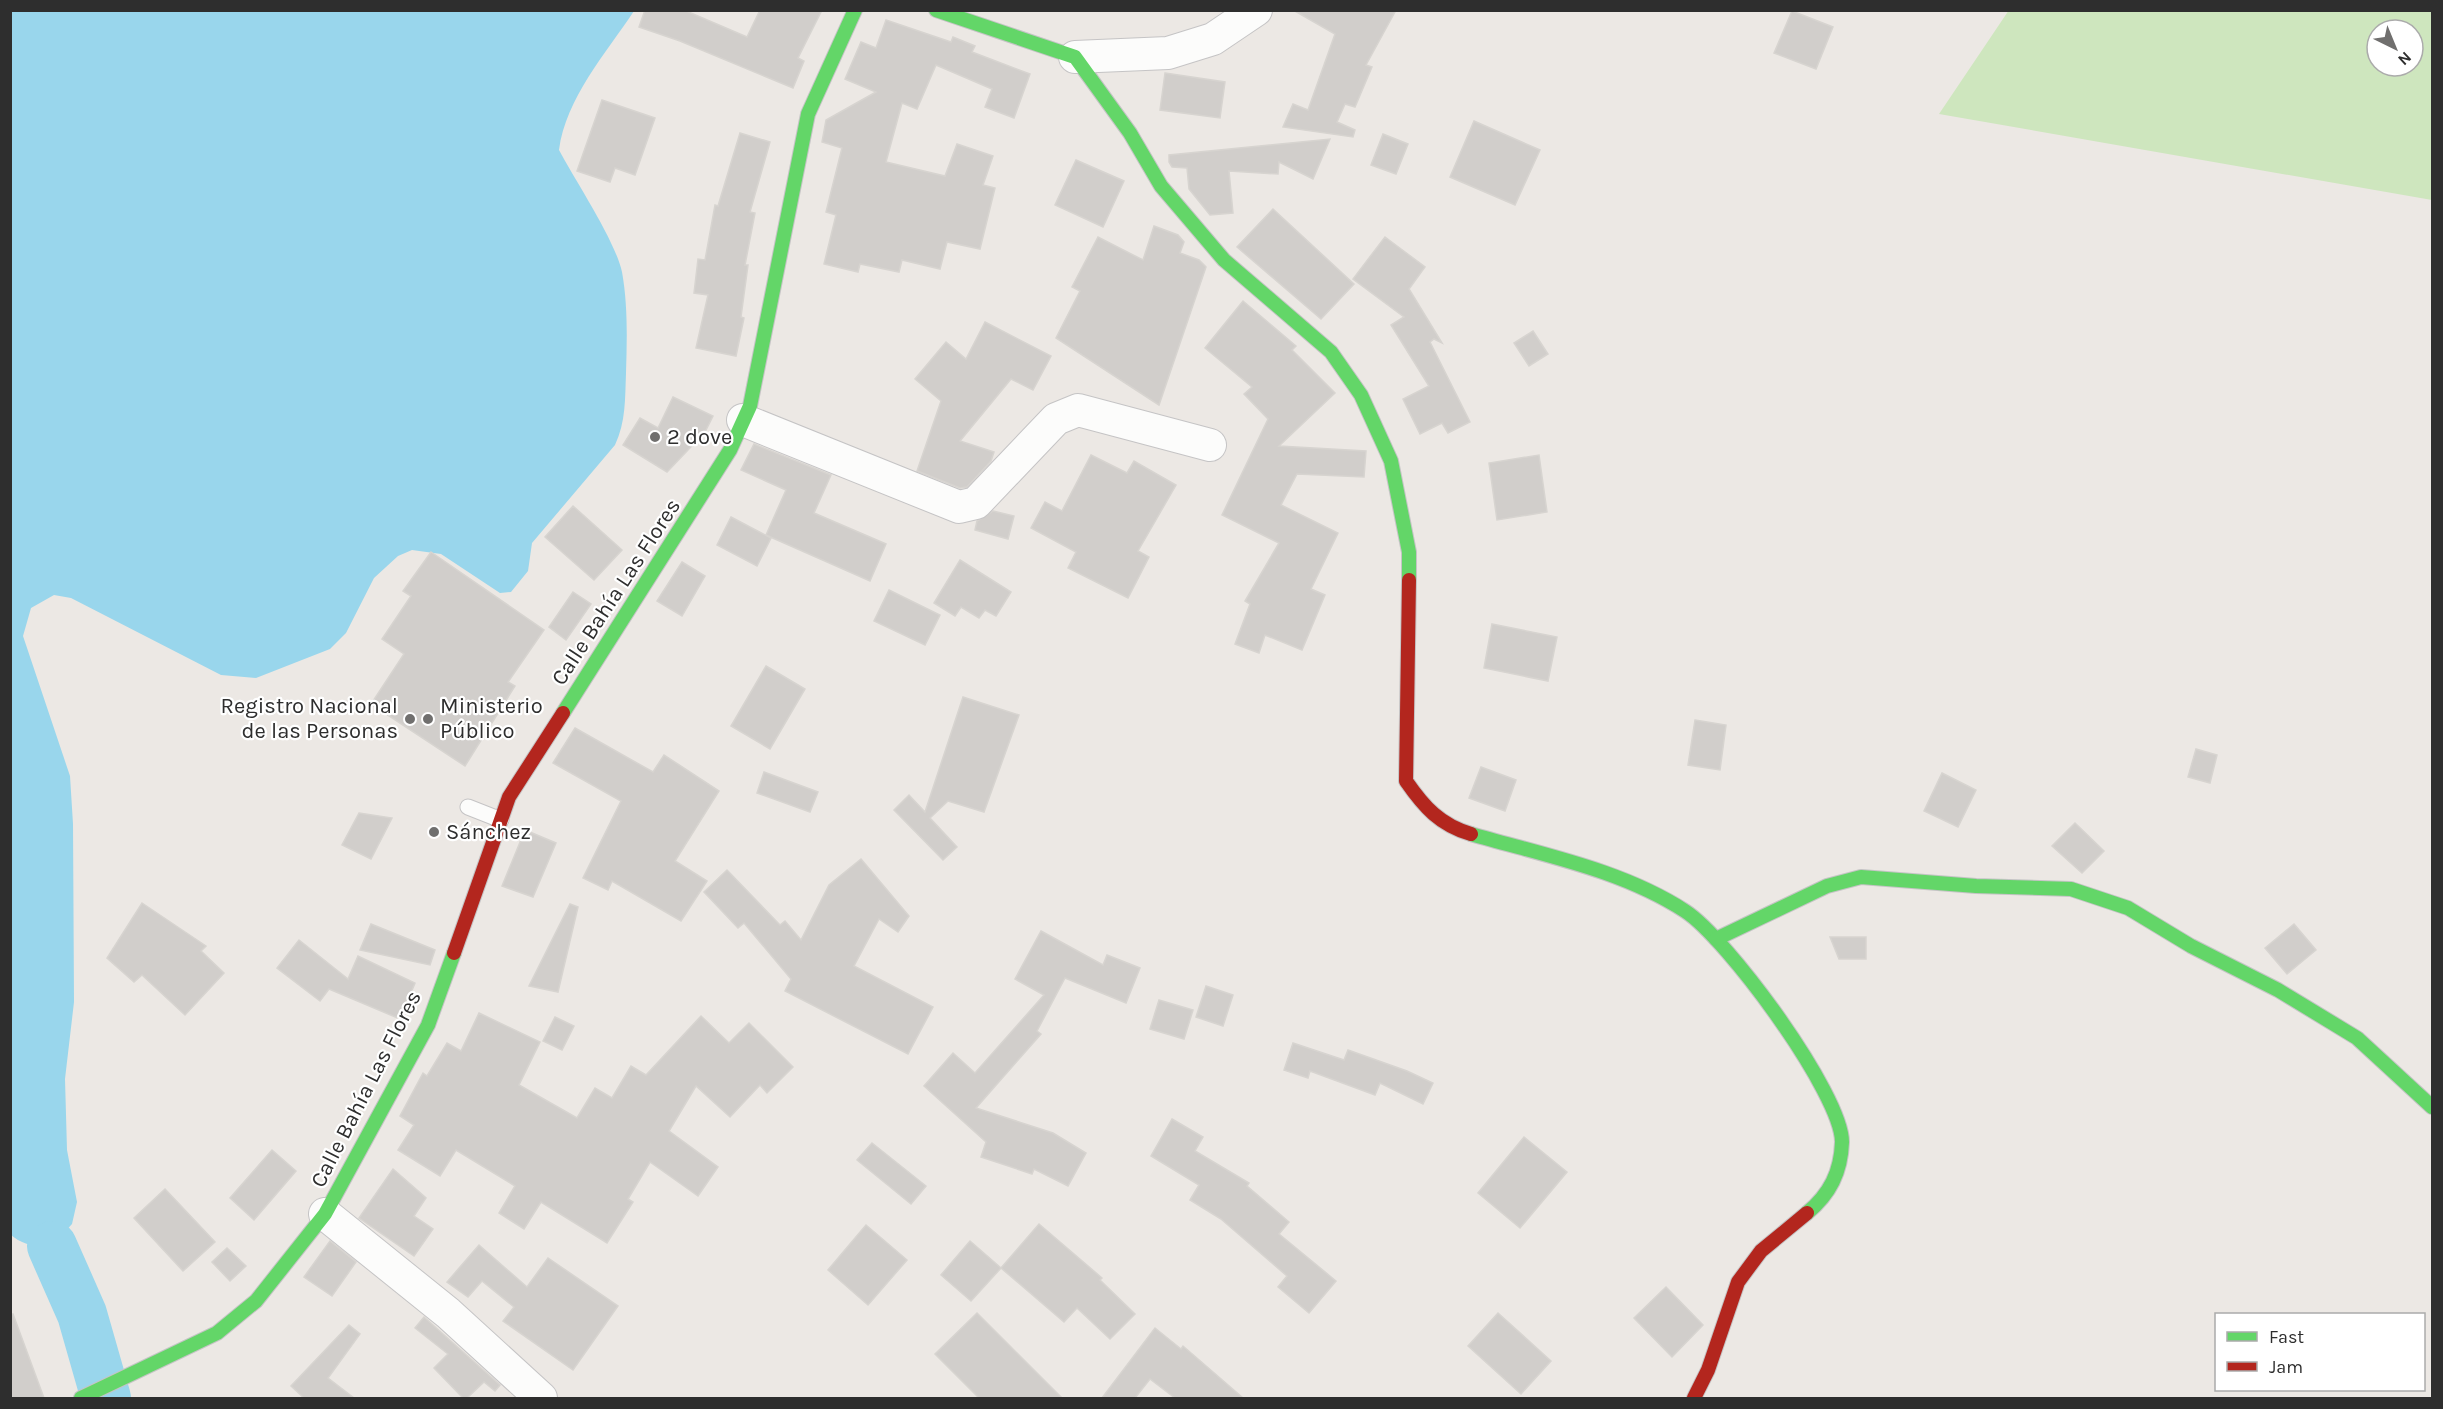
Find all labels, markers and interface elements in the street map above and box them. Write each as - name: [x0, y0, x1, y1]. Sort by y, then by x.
- north arrow: [2365, 18, 2425, 78]
- text: N: [2394, 48, 2416, 69]
- place label: 2 dove: [667, 424, 732, 450]
- marker: 2 dove: [648, 430, 662, 444]
- street label: Calle Bahía Las Flores: [546, 494, 686, 690]
- place label: Registro Nacional de las Personas: [221, 693, 398, 744]
- place label: Ministerio Público: [440, 693, 543, 744]
- marker: Registro Nacional de las Personas: [403, 712, 417, 726]
- marker: Ministerio Público: [421, 712, 435, 726]
- place label: Sánchez: [446, 819, 531, 845]
- marker: Sánchez: [427, 825, 441, 839]
- street label: Calle Bahía Las Flores: [305, 986, 427, 1192]
- legend: [2215, 1313, 2425, 1391]
- text: Fast: [2269, 1326, 2304, 1348]
- text: Jam: [2269, 1356, 2303, 1378]

